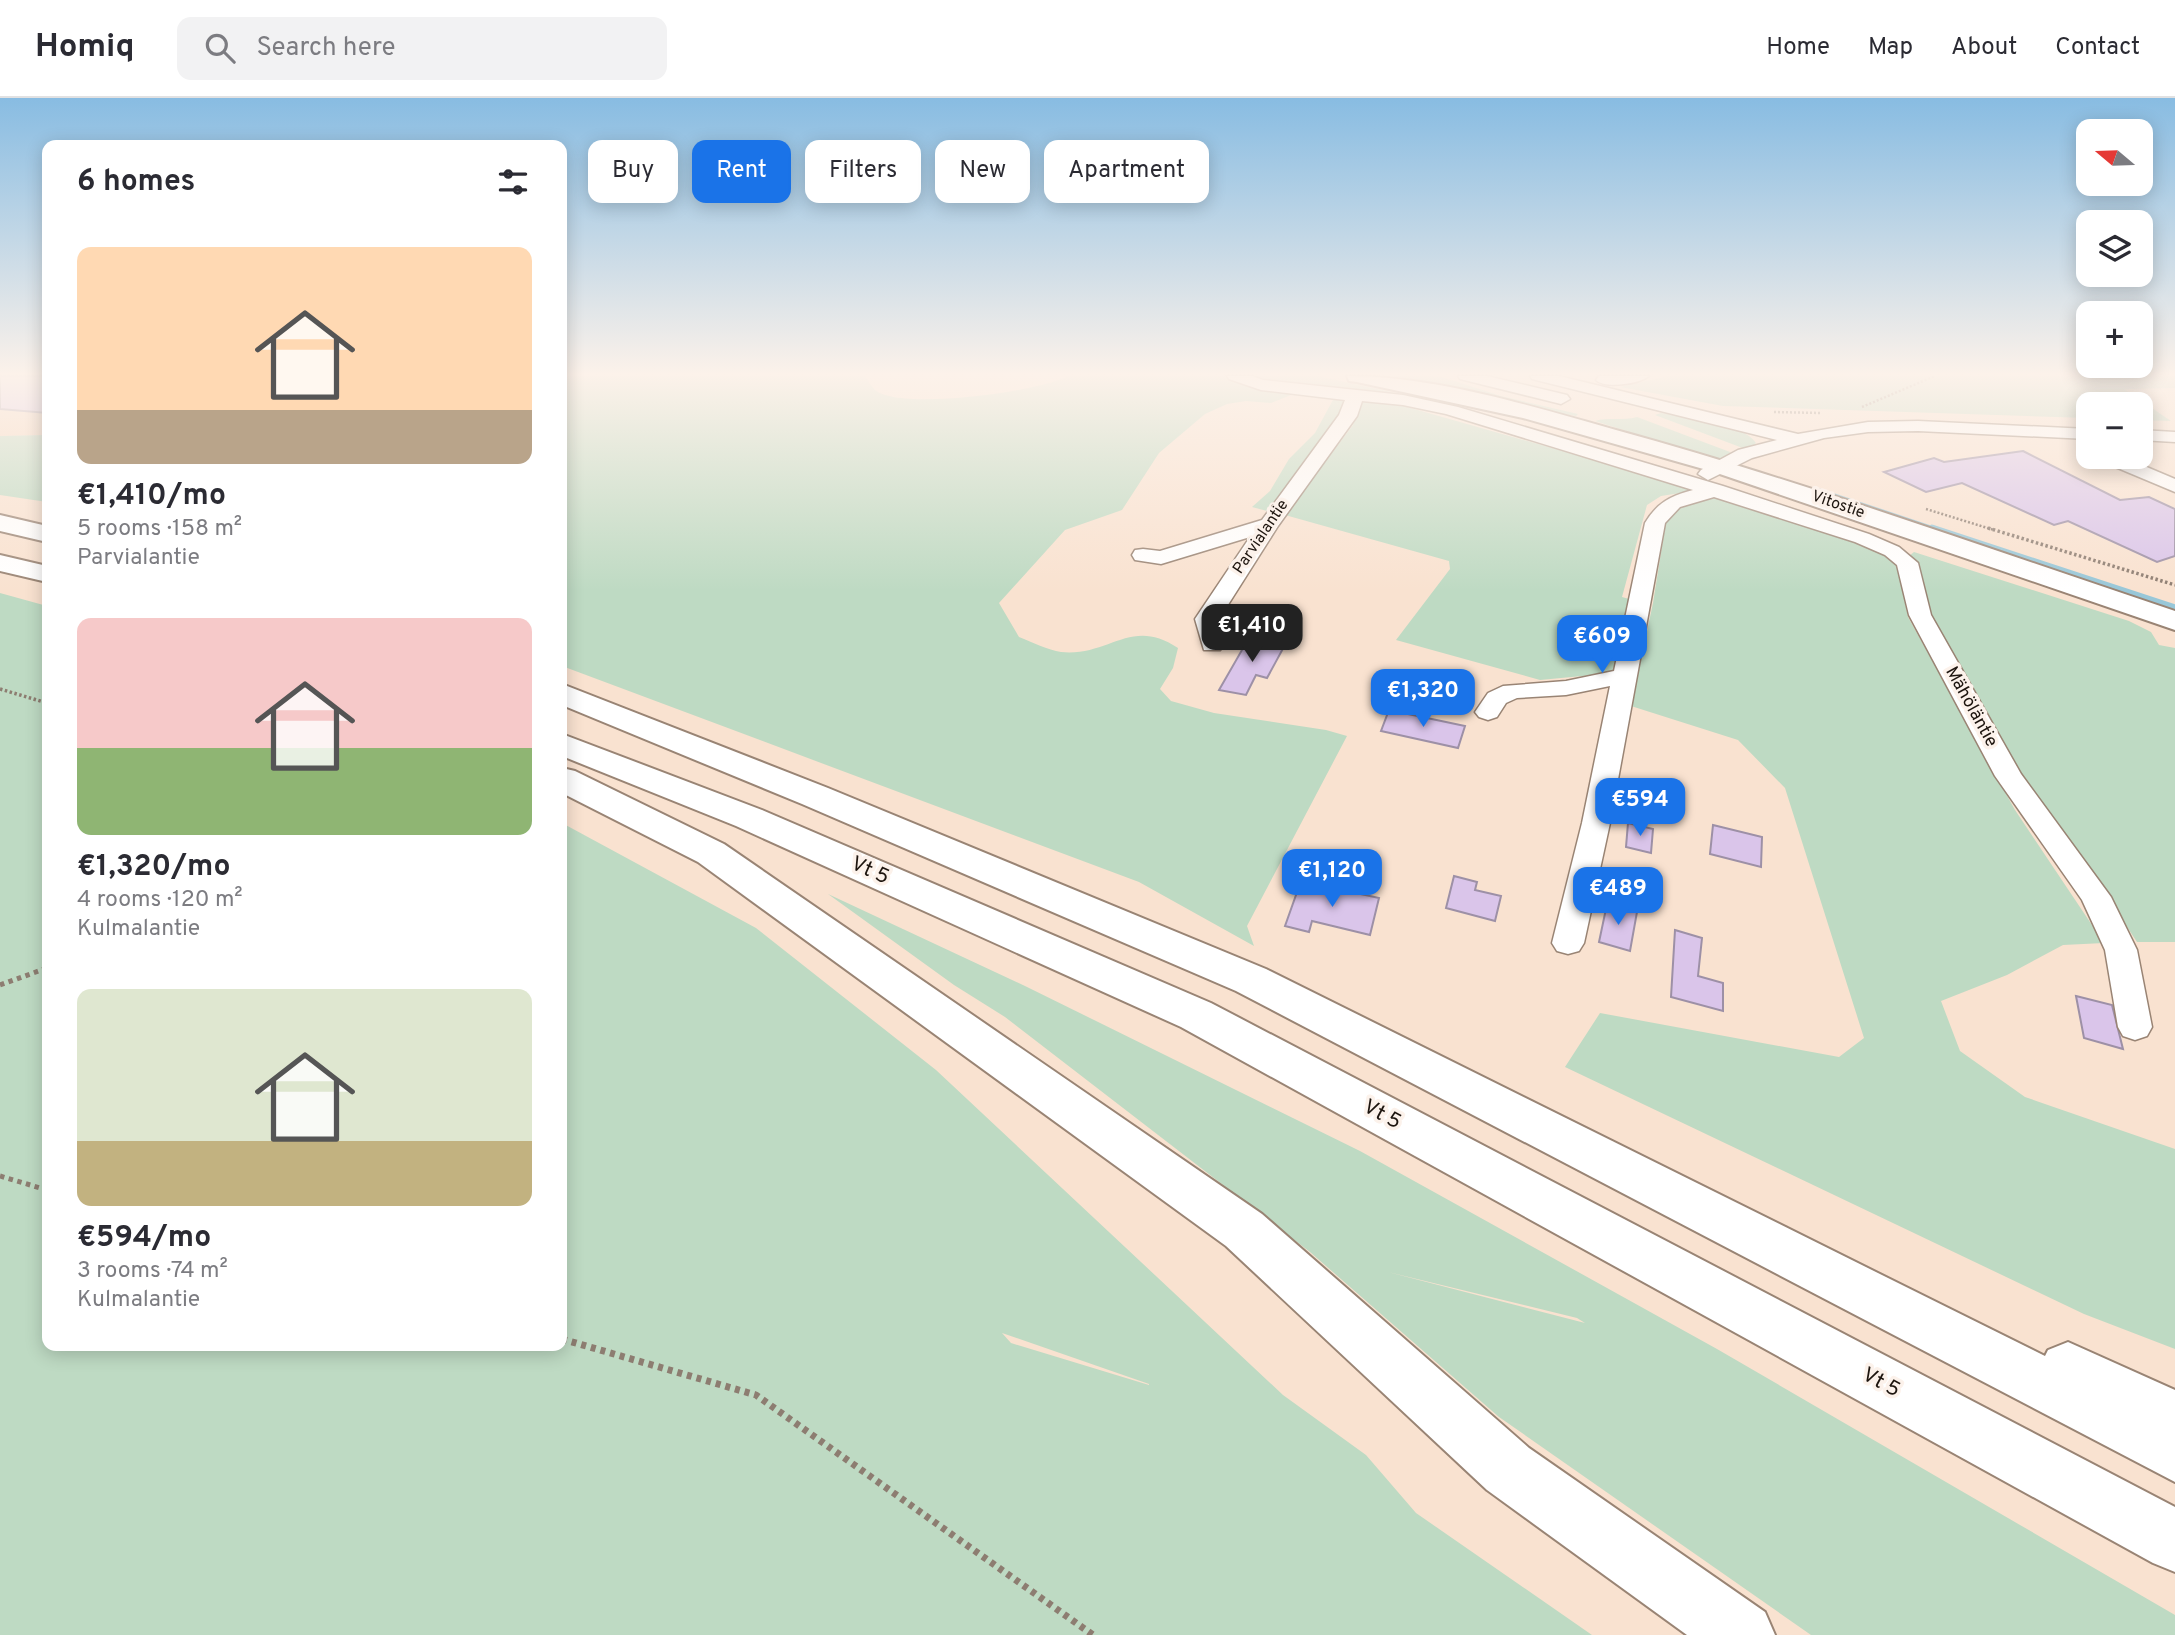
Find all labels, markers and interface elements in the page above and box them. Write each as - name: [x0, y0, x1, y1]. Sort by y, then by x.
- search box: [177, 17, 667, 80]
- text: Homiq: [35, 27, 135, 69]
- icon: search: [201, 29, 239, 67]
- text: Search here: [257, 32, 395, 65]
- text: Home: [1766, 33, 1830, 63]
- text: Map: [1868, 33, 1913, 63]
- text: About: [1951, 33, 2017, 63]
- text: Contact: [2055, 33, 2140, 63]
- north arrow: [2076, 119, 2152, 196]
- map controls: [2076, 119, 2153, 469]
- chip: Buy: [588, 140, 678, 203]
- chip: Rent: [692, 140, 791, 203]
- chip: Filters: [805, 140, 921, 203]
- chip: New: [935, 140, 1030, 203]
- chip: Apartment: [1044, 140, 1209, 203]
- icon: filters: [494, 163, 532, 201]
- text: 6 homes: [77, 164, 195, 201]
- button: layers: [2076, 210, 2153, 287]
- icon: home: [242, 292, 368, 418]
- button: +: [2076, 301, 2153, 378]
- button: −: [2076, 392, 2153, 469]
- text: €1,410/mo: [77, 478, 226, 515]
- street label: Vitostie: [1809, 487, 1867, 523]
- street label: Parvialantie: [1229, 496, 1293, 578]
- text: 5 rooms · 158 m²: [77, 515, 242, 544]
- text: Parvialantie: [77, 544, 200, 573]
- pin: €1,410: [1195, 604, 1309, 664]
- text: €1,410: [1218, 612, 1286, 641]
- pin: €609: [1561, 616, 1643, 675]
- text: €609: [1573, 623, 1631, 652]
- icon: home: [242, 663, 368, 789]
- street label: Mähöläntie: [1939, 663, 2003, 751]
- pin: €1,320: [1366, 670, 1480, 729]
- text: €1,320: [1387, 677, 1459, 706]
- pin: €594: [1599, 778, 1681, 838]
- text: €594: [1611, 786, 1669, 815]
- text: €1,320/mo: [77, 849, 230, 886]
- pin: €1,120: [1275, 850, 1389, 909]
- street label: Vt 5: [847, 851, 893, 891]
- text: €1,120: [1298, 857, 1366, 886]
- pin: €489: [1577, 868, 1659, 927]
- text: €489: [1589, 875, 1647, 904]
- text: 4 rooms · 120 m²: [77, 886, 243, 915]
- text: Kulmalantie: [77, 915, 200, 944]
- icon: home: [242, 1034, 368, 1160]
- street label: Vt 5: [1358, 1094, 1406, 1136]
- text: €594/mo: [77, 1220, 211, 1257]
- text: 3 rooms · 74 m²: [77, 1257, 228, 1286]
- text: Kulmalantie: [77, 1286, 200, 1315]
- street label: Vt 5: [1857, 1362, 1905, 1404]

